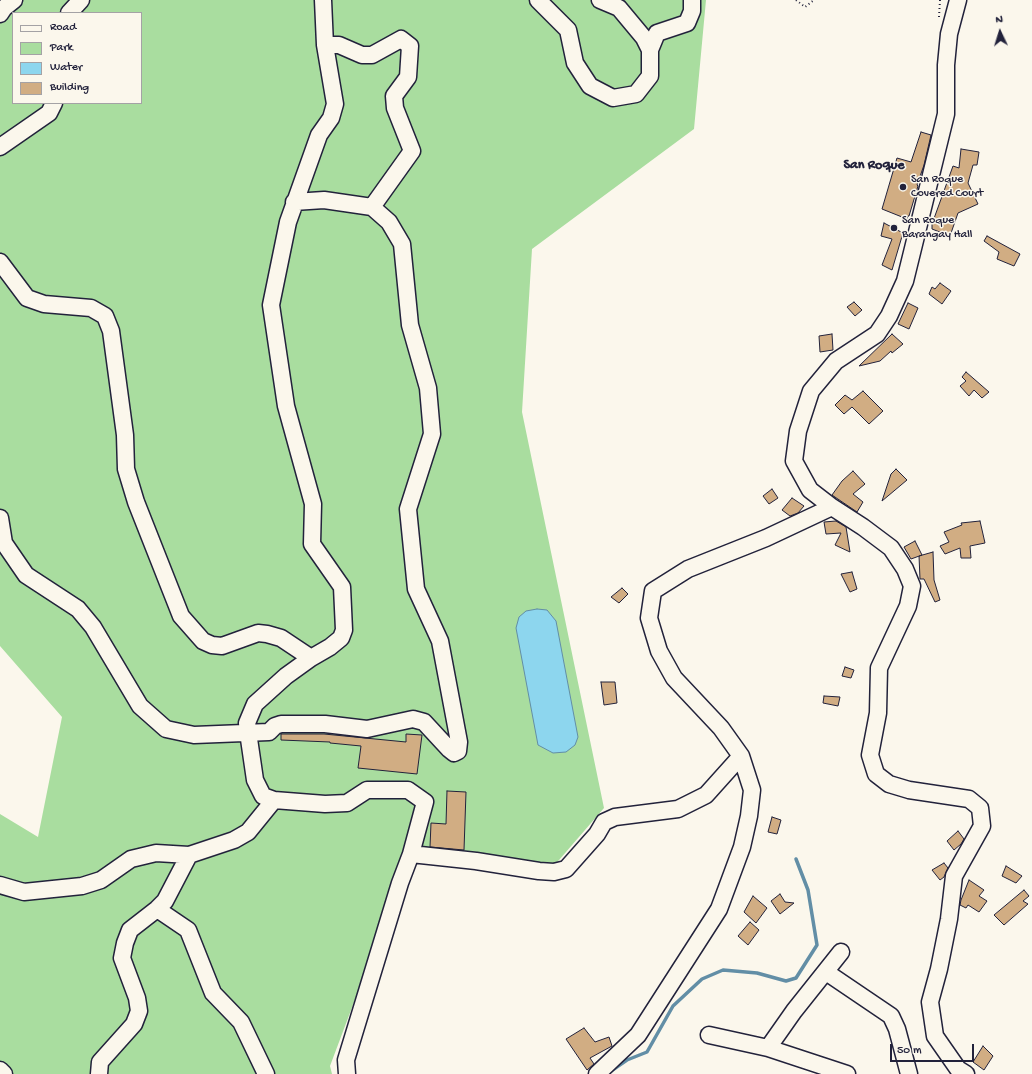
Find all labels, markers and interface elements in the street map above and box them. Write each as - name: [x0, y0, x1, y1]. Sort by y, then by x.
- legend: [12, 12, 142, 104]
- north arrow: [980, 12, 1020, 52]
- text: N: [995, 14, 1003, 26]
- text: Road: [50, 21, 76, 35]
- text: Park: [50, 41, 73, 55]
- text: Water: [50, 61, 82, 75]
- text: Building: [50, 81, 89, 95]
- district label: San Roque: [843, 158, 905, 174]
- place label: San Roque Covered Court: [911, 173, 983, 201]
- marker: San Roque Covered Court: [898, 182, 908, 192]
- place label: San Roque Barangay Hall: [902, 214, 972, 242]
- marker: San Roque Barangay Hall: [889, 223, 899, 233]
- scale bar: [892, 1036, 976, 1062]
- text: 50 m: [897, 1044, 922, 1058]

